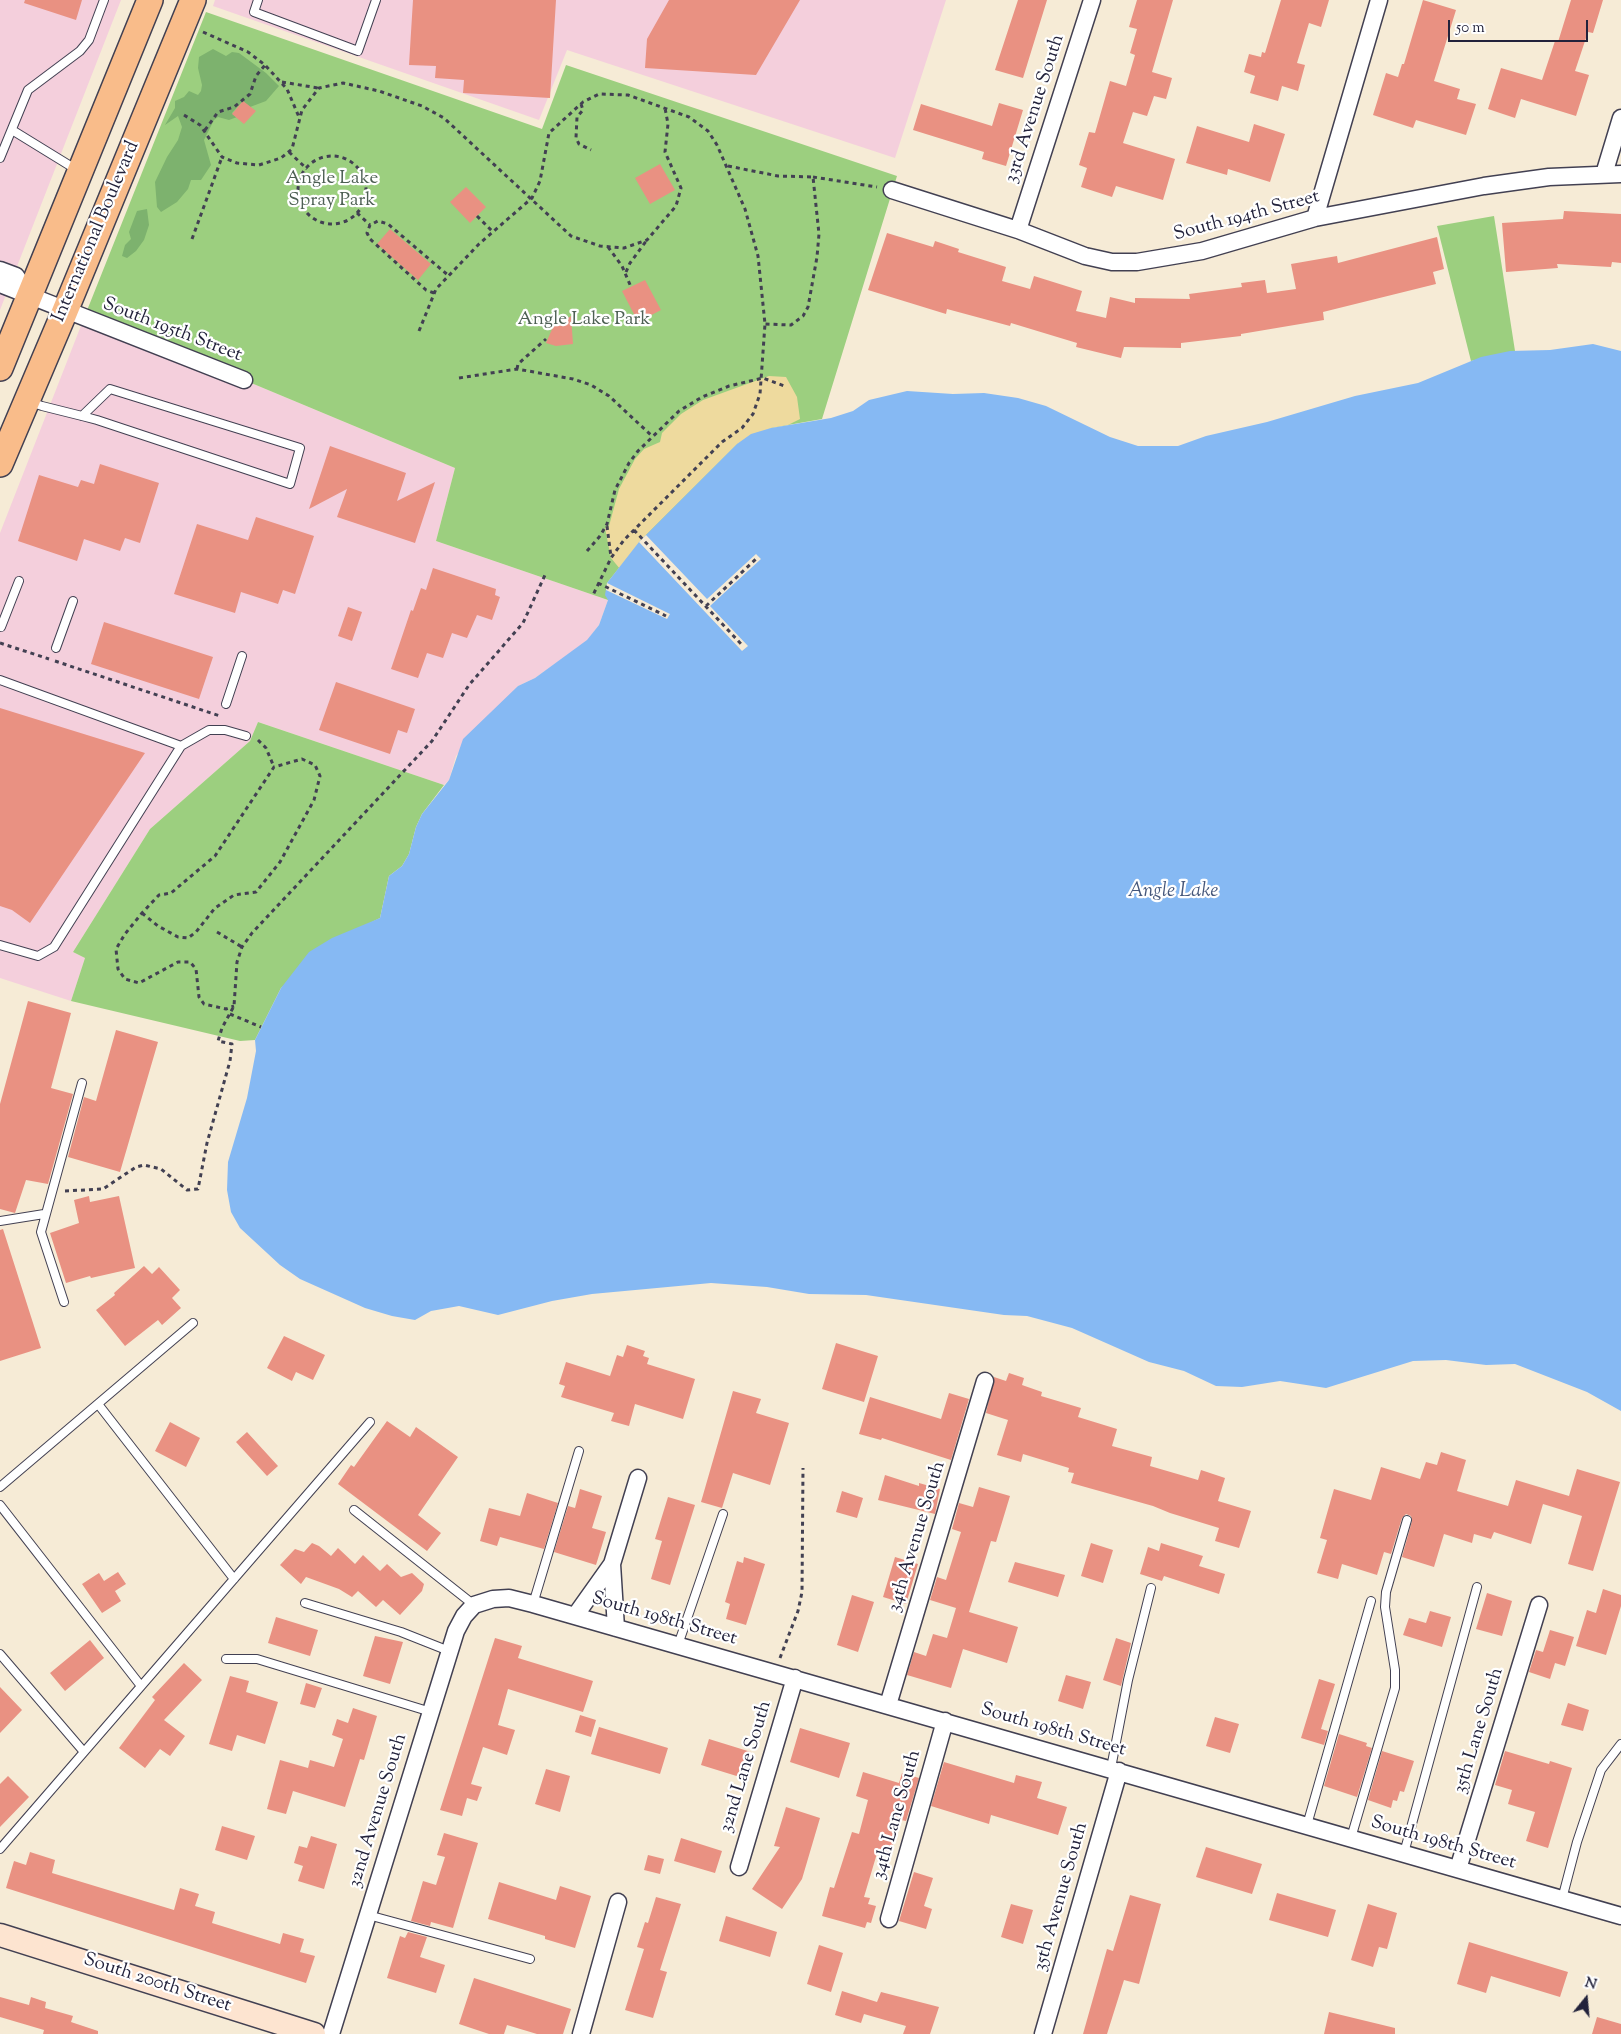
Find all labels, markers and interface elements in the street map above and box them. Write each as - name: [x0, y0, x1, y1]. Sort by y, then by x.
- scale bar: [1451, 10, 1591, 42]
- text: 50 m: [1456, 18, 1485, 39]
- street label: 33rd Avenue South: [1001, 32, 1071, 186]
- street label: International Boulevard: [49, 138, 145, 326]
- park label: Angle Lake Spray Park: [286, 169, 378, 213]
- street label: South 194th Street: [1172, 187, 1322, 247]
- street label: South 195th Street: [99, 294, 245, 368]
- park label: Angle Lake Park: [517, 310, 651, 332]
- water label: Angle Lake: [1128, 881, 1218, 905]
- street label: 34th Avenue South: [884, 1459, 952, 1615]
- street label: South 198th Street: [589, 1588, 739, 1652]
- street label: 35th Lane South: [1450, 1665, 1510, 1797]
- street label: 32nd Lane South: [716, 1698, 778, 1836]
- street label: South 198th Street: [978, 1699, 1128, 1763]
- street label: 32nd Avenue South: [345, 1731, 413, 1891]
- street label: 34th Lane South: [869, 1748, 927, 1882]
- street label: South 198th Street: [1368, 1812, 1518, 1876]
- street label: 35th Avenue South: [1030, 1820, 1094, 1974]
- street label: South 200th Street: [80, 1949, 234, 2019]
- text: N: [1582, 1973, 1599, 1996]
- north arrow: [1561, 1974, 1611, 2024]

